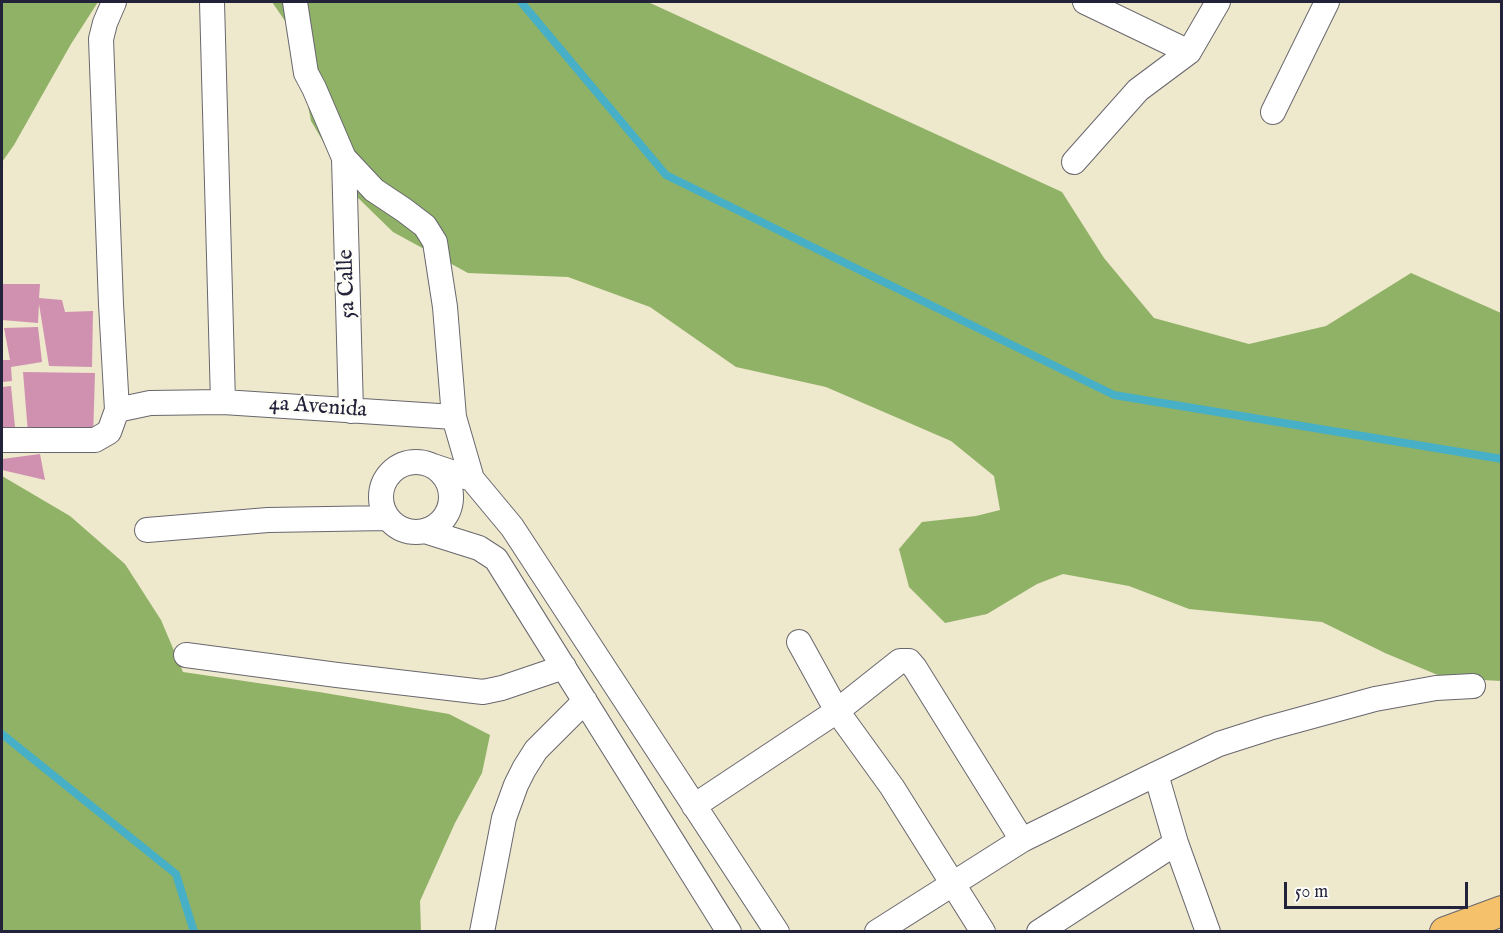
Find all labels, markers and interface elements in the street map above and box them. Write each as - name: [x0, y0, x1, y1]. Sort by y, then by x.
- street label: 5a Calle: [334, 249, 362, 319]
- street label: 4a Avenida: [268, 391, 368, 425]
- scale bar: [1287, 870, 1472, 908]
- text: 50 m: [1295, 881, 1328, 904]

